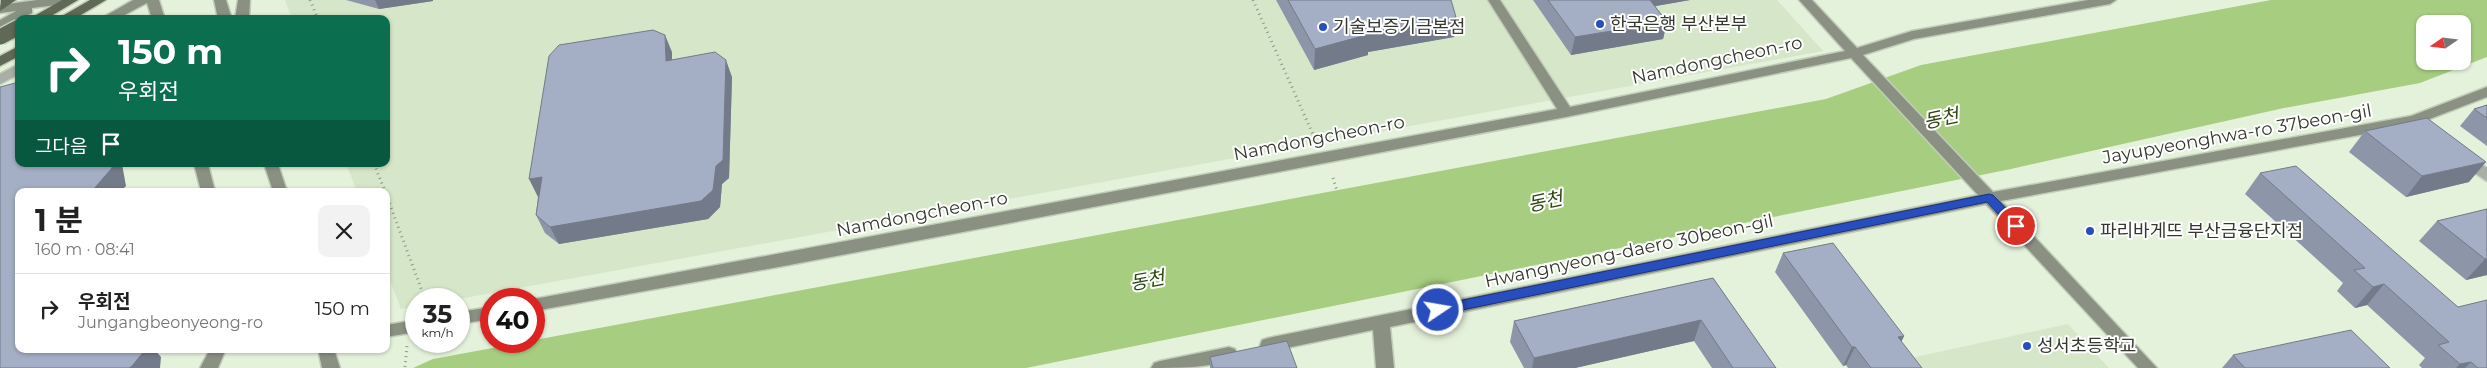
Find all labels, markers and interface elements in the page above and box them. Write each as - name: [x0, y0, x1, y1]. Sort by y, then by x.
- place label: 한국은행 부산본부: [1610, 13, 1747, 35]
- north arrow: [2416, 15, 2471, 70]
- map controls: [2416, 15, 2471, 70]
- place label: 기술보증기금본점: [1333, 16, 1465, 38]
- marker: 한국은행 부산본부: [1594, 18, 1606, 30]
- marker: 기술보증기금본점: [1317, 21, 1329, 33]
- text: 150 m: [118, 30, 223, 73]
- street label: Namdongcheon-ro: [1630, 31, 1804, 89]
- icon: right: [35, 35, 100, 100]
- text: 우회전: [118, 78, 179, 105]
- street label: Jayupyeonghwa-ro 37beon-gil: [2100, 99, 2373, 169]
- water label: 동천: [1922, 103, 1962, 133]
- street label: Namdongcheon-ro: [1232, 111, 1406, 165]
- icon: arrive: [97, 130, 125, 158]
- text: 그다음: [35, 135, 87, 158]
- water label: 동천: [1526, 186, 1566, 216]
- street label: Namdongcheon-ro: [835, 187, 1009, 241]
- text: 1 분: [35, 202, 83, 239]
- button: close: [318, 205, 370, 257]
- pin: [1995, 205, 2037, 247]
- street label: Hwangnyeong-daero 30beon-gil: [1483, 210, 1775, 292]
- icon: arrive: [2002, 212, 2030, 240]
- place label: 파리바게뜨 부산금융단지점: [2100, 220, 2303, 242]
- marker: 파리바게뜨 부산금융단지점: [2084, 225, 2096, 237]
- text: 160 m · 08:41: [35, 240, 135, 259]
- water label: 동천: [1128, 266, 1168, 295]
- position arrow: [1411, 283, 1463, 335]
- speed limit sign: 40: [480, 288, 545, 353]
- text: 우회전: [78, 290, 130, 313]
- icon: right: [35, 295, 63, 323]
- text: 150 m: [315, 297, 370, 320]
- text: 35: [423, 299, 452, 329]
- text: Jungangbeonyeong-ro: [78, 313, 263, 332]
- text: km/h: [421, 325, 454, 340]
- place label: 성서초등학교: [2037, 335, 2136, 357]
- marker: 성서초등학교: [2021, 340, 2033, 352]

